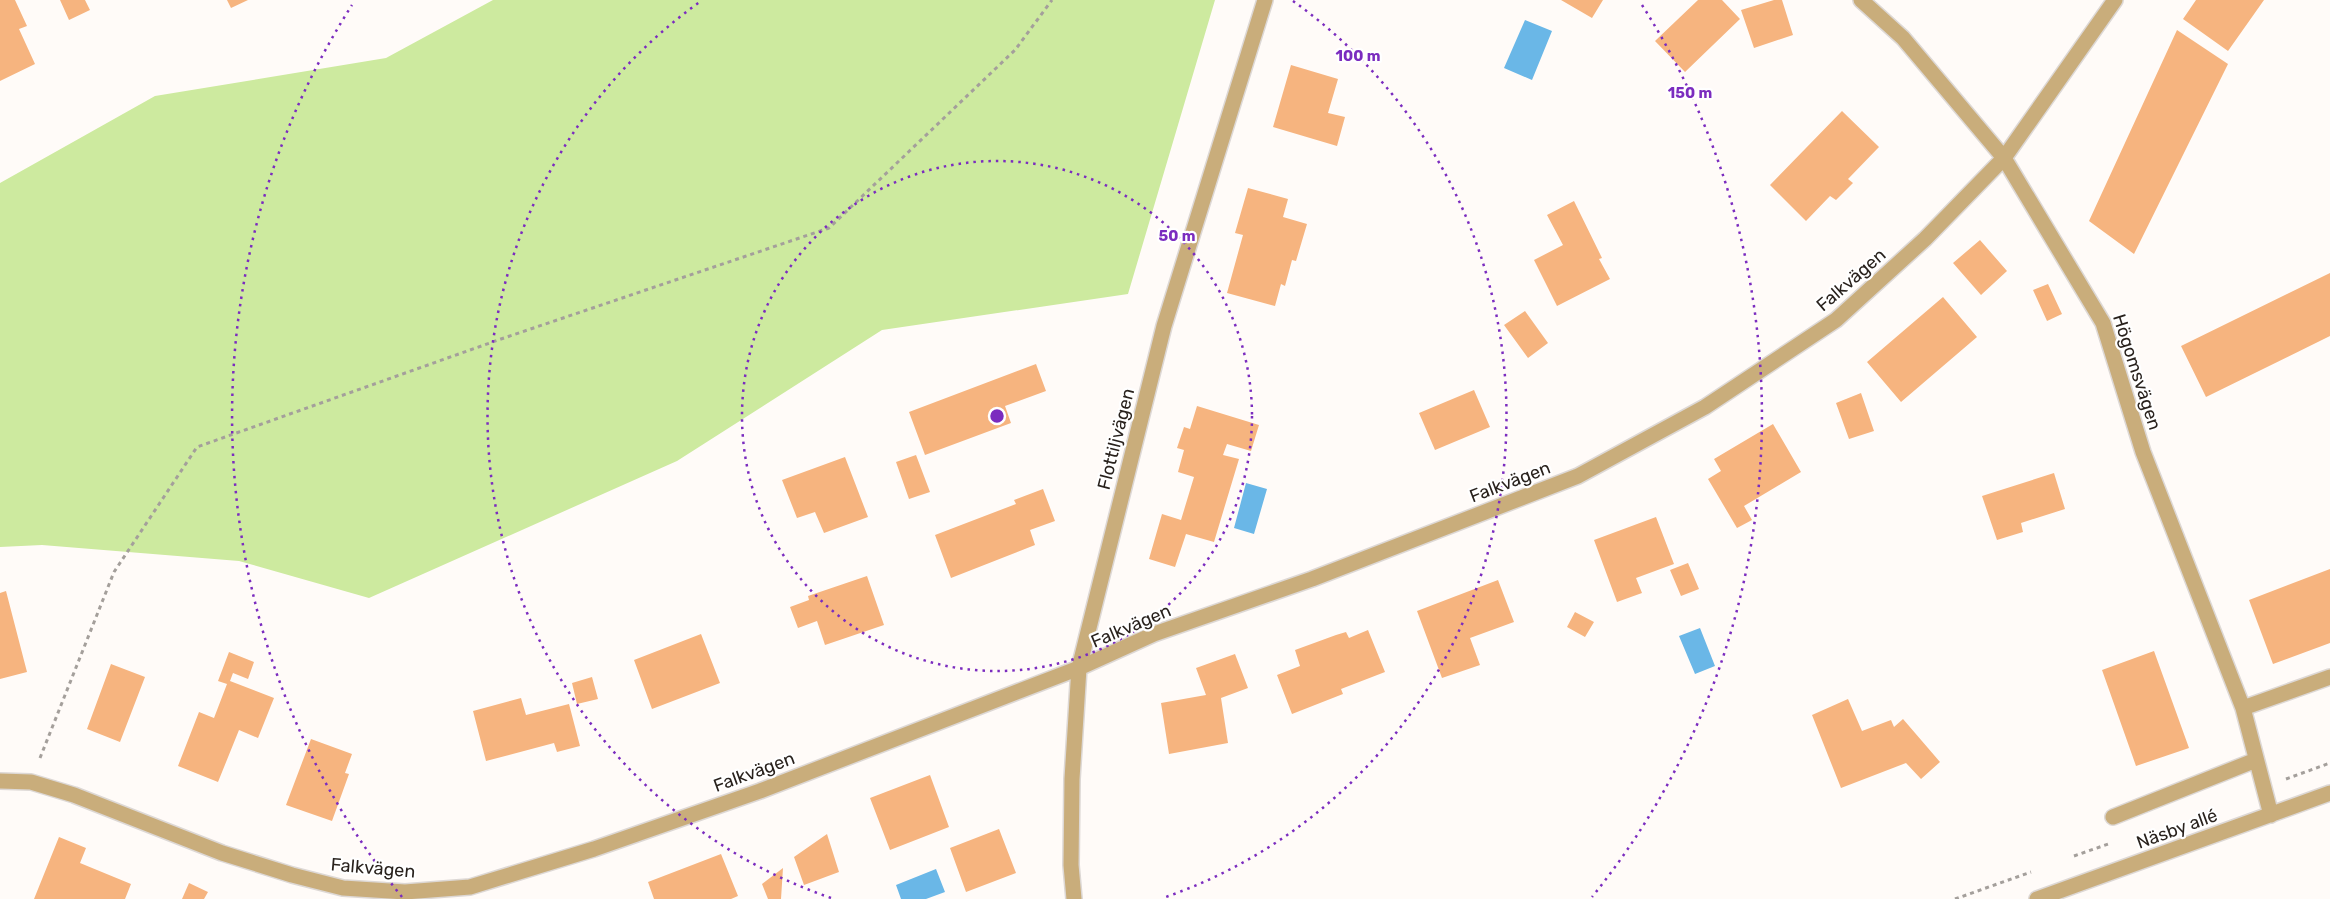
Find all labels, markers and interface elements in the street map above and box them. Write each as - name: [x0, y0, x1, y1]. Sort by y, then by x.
- text: 100 m: [1336, 47, 1380, 65]
- text: 150 m: [1668, 84, 1712, 102]
- text: 50 m: [1159, 227, 1195, 245]
- street label: Falkvägen: [1812, 244, 1890, 316]
- street label: Högomsvägen: [2108, 311, 2166, 433]
- street label: Flottiljvägen: [1093, 386, 1139, 492]
- centre of rings: [988, 407, 1006, 425]
- street label: Falkvägen: [1466, 457, 1554, 507]
- street label: Falkvägen: [1088, 599, 1174, 653]
- street label: Falkvägen: [710, 747, 798, 797]
- street label: Näsby allé: [2133, 804, 2221, 854]
- street label: Falkvägen: [330, 853, 416, 883]

